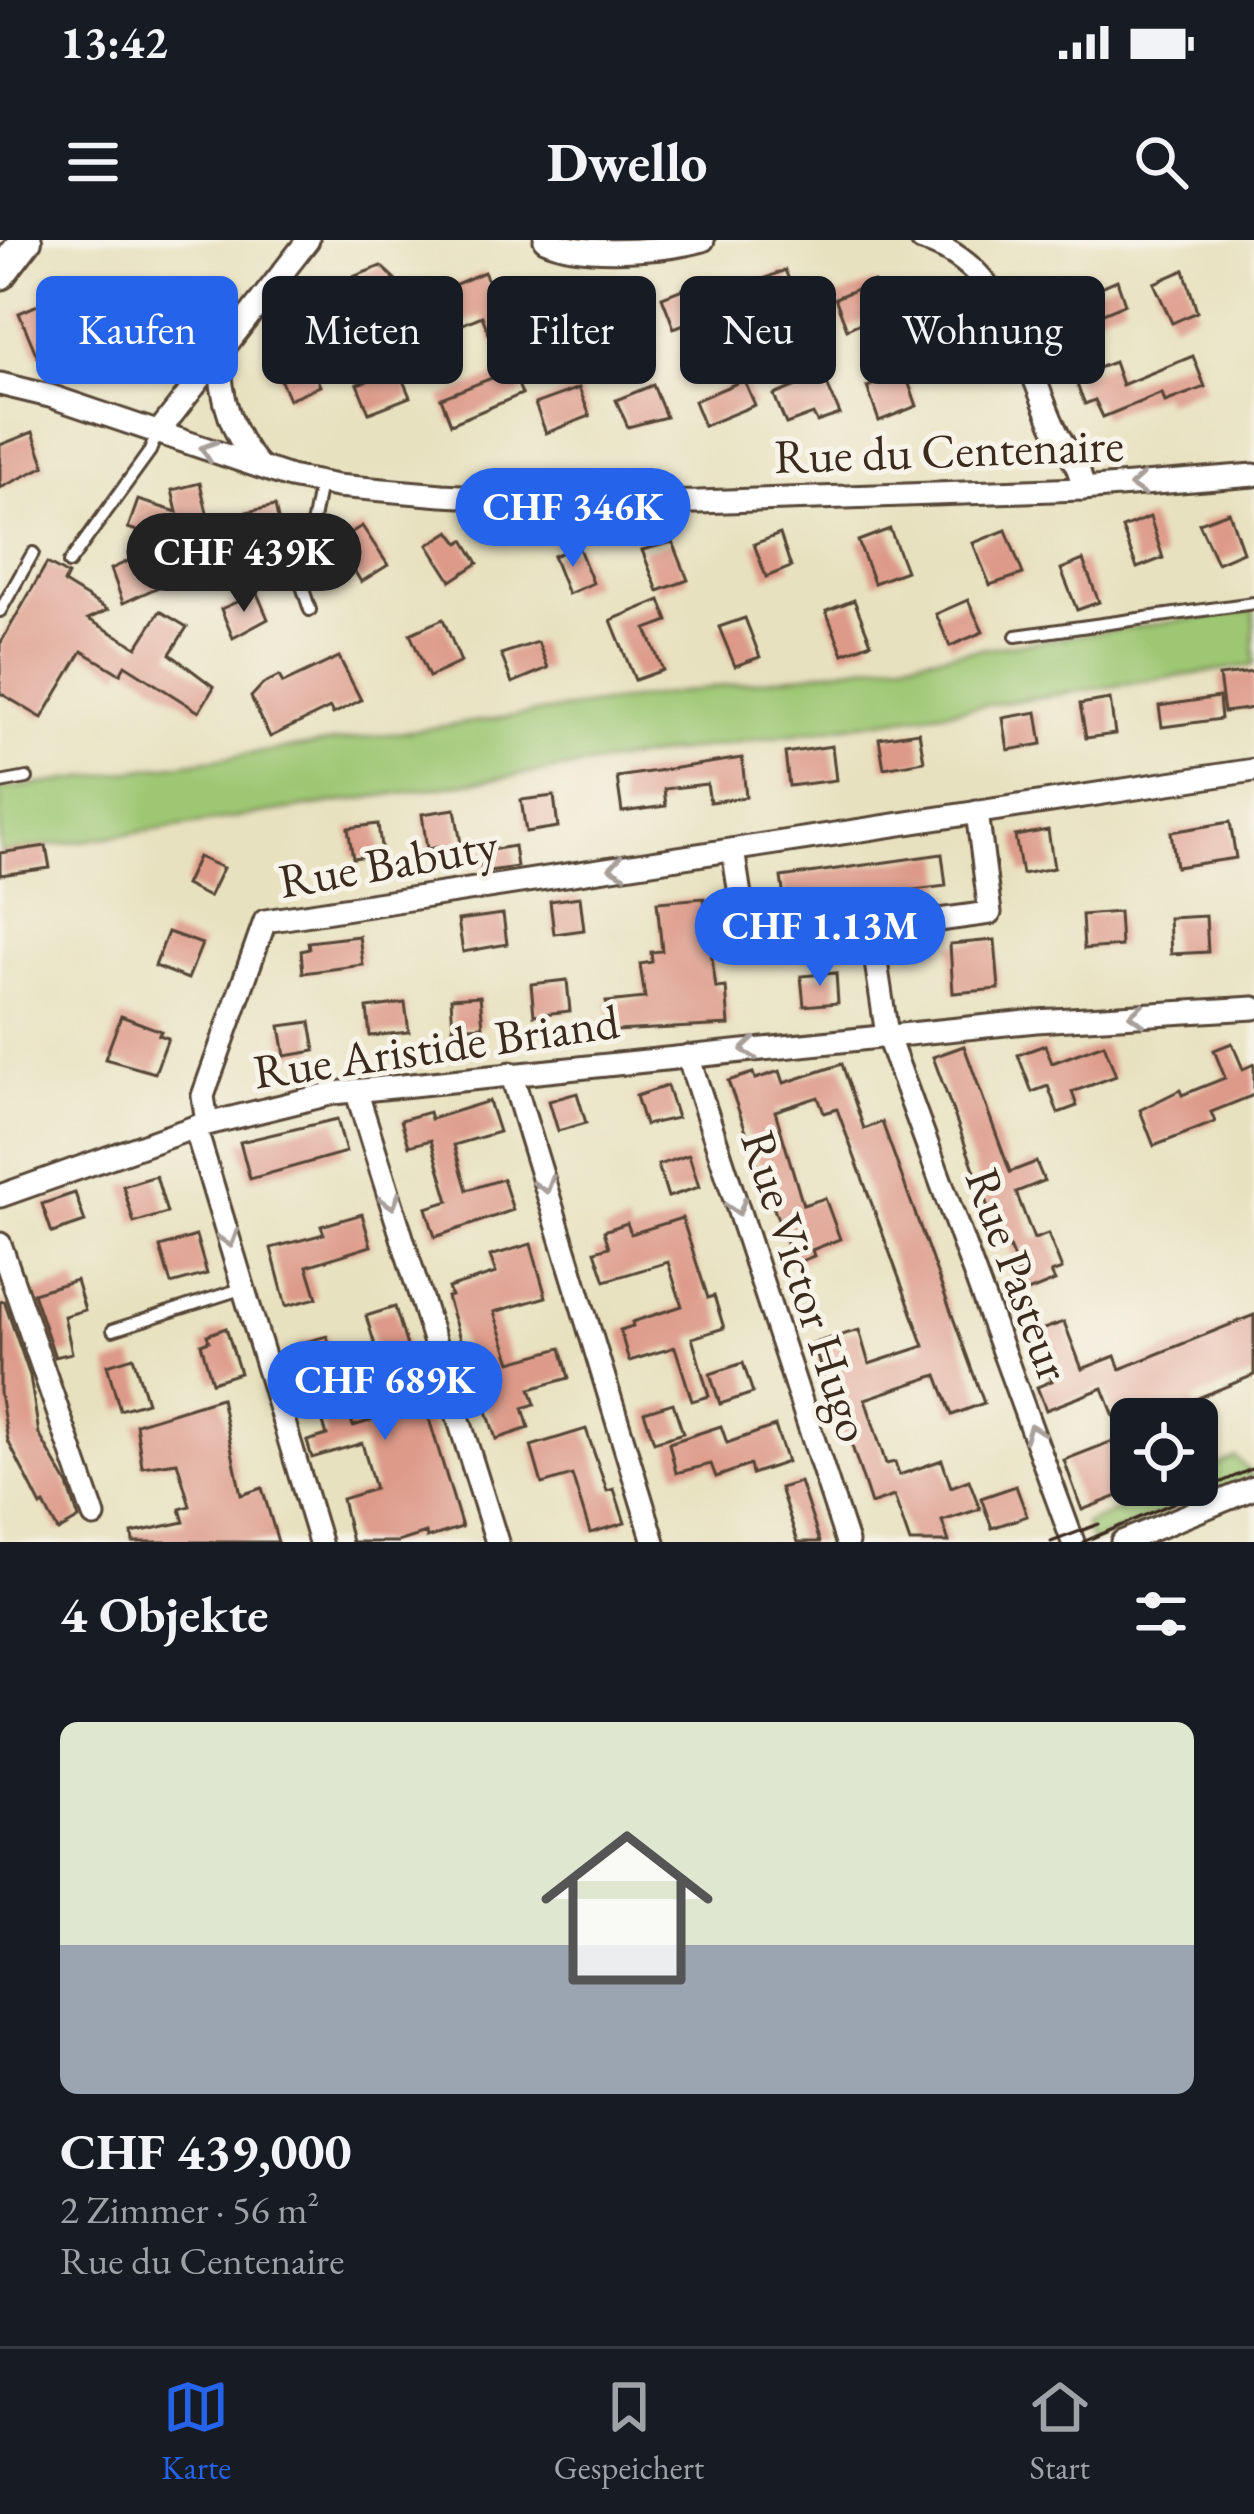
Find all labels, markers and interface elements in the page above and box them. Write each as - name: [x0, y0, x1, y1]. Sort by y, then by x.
- text: 13:42: [60, 13, 168, 71]
- text: Dwello: [547, 127, 707, 197]
- icon: menu: [60, 129, 126, 195]
- icon: search: [1128, 129, 1194, 195]
- chip: Kaufen: [36, 276, 238, 384]
- chip: Mieten: [262, 276, 463, 384]
- chip: Filter: [487, 276, 656, 384]
- chip: Neu: [680, 276, 836, 384]
- chip: Wohnung: [860, 276, 1105, 384]
- street label: Rue du Centenaire: [773, 413, 1125, 487]
- one-way arrow: [198, 440, 219, 465]
- pin: CHF 346K: [449, 468, 697, 570]
- one-way arrow: [1128, 472, 1147, 498]
- text: CHF 346K: [482, 481, 664, 532]
- pin: CHF 439K: [120, 513, 368, 615]
- text: CHF 439K: [153, 526, 335, 577]
- street label: Rue Babuty: [274, 812, 503, 912]
- one-way arrow: [607, 854, 627, 879]
- pin: CHF 1.13M: [683, 887, 957, 989]
- text: CHF 1.13M: [722, 900, 918, 951]
- street label: Rue Aristide Briand: [249, 990, 623, 1102]
- one-way arrow: [1127, 1002, 1146, 1028]
- one-way arrow: [739, 1036, 758, 1061]
- street label: Rue Victor Hugo: [727, 1122, 887, 1450]
- street label: Rue Pasteur: [952, 1159, 1086, 1389]
- one-way arrow: [531, 1174, 556, 1195]
- one-way arrow: [376, 1190, 401, 1211]
- one-way arrow: [723, 1196, 748, 1217]
- one-way arrow: [215, 1227, 240, 1248]
- pin: CHF 689K: [261, 1341, 509, 1443]
- text: CHF 689K: [294, 1354, 476, 1405]
- map controls: [1110, 1398, 1218, 1506]
- button: locate: [1110, 1398, 1218, 1506]
- one-way arrow: [1023, 1423, 1047, 1444]
- text: 4 Objekte: [60, 1581, 269, 1647]
- icon: filters: [1128, 1581, 1194, 1647]
- icon: home: [519, 1800, 735, 2016]
- text: CHF 439,000: [60, 2118, 351, 2184]
- text: 2 Zimmer · 56 m²: [60, 2184, 319, 2235]
- text: Rue du Centenaire: [60, 2235, 344, 2286]
- tab: Karte: [161, 2374, 231, 2489]
- tab: Gespeichert: [554, 2374, 704, 2489]
- tab: Start: [1027, 2374, 1093, 2489]

